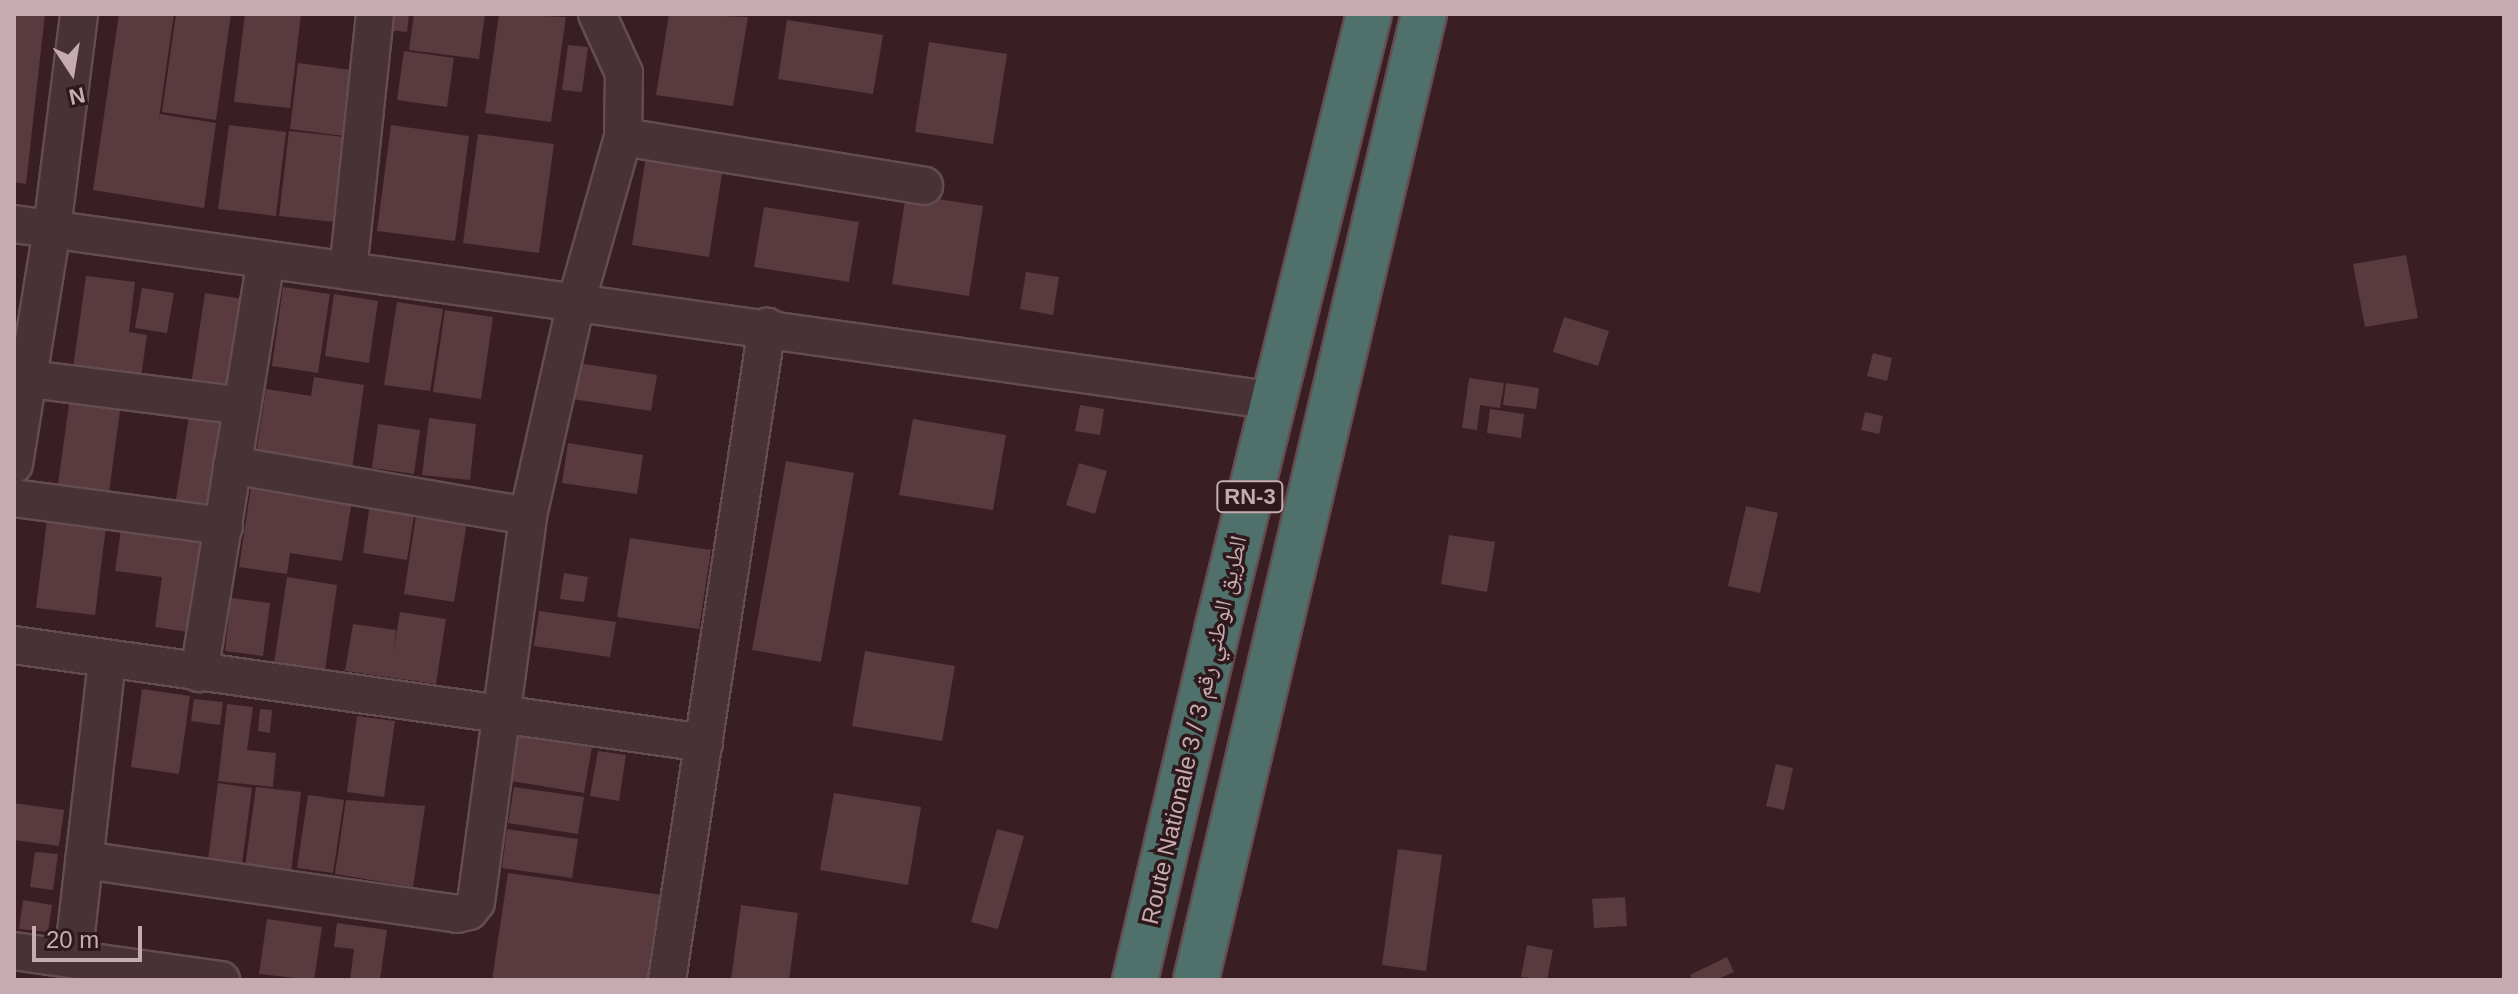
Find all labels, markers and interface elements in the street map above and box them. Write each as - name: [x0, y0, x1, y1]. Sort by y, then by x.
- north arrow: [32, 32, 112, 112]
- text: N: [67, 82, 87, 110]
- road number: RN-3: [1216, 479, 1284, 515]
- street label: Route Nationale 3 / الطريق الوطني رقم 3: [1135, 533, 1253, 927]
- scale bar: [36, 910, 146, 960]
- text: 20 m: [46, 926, 99, 953]

